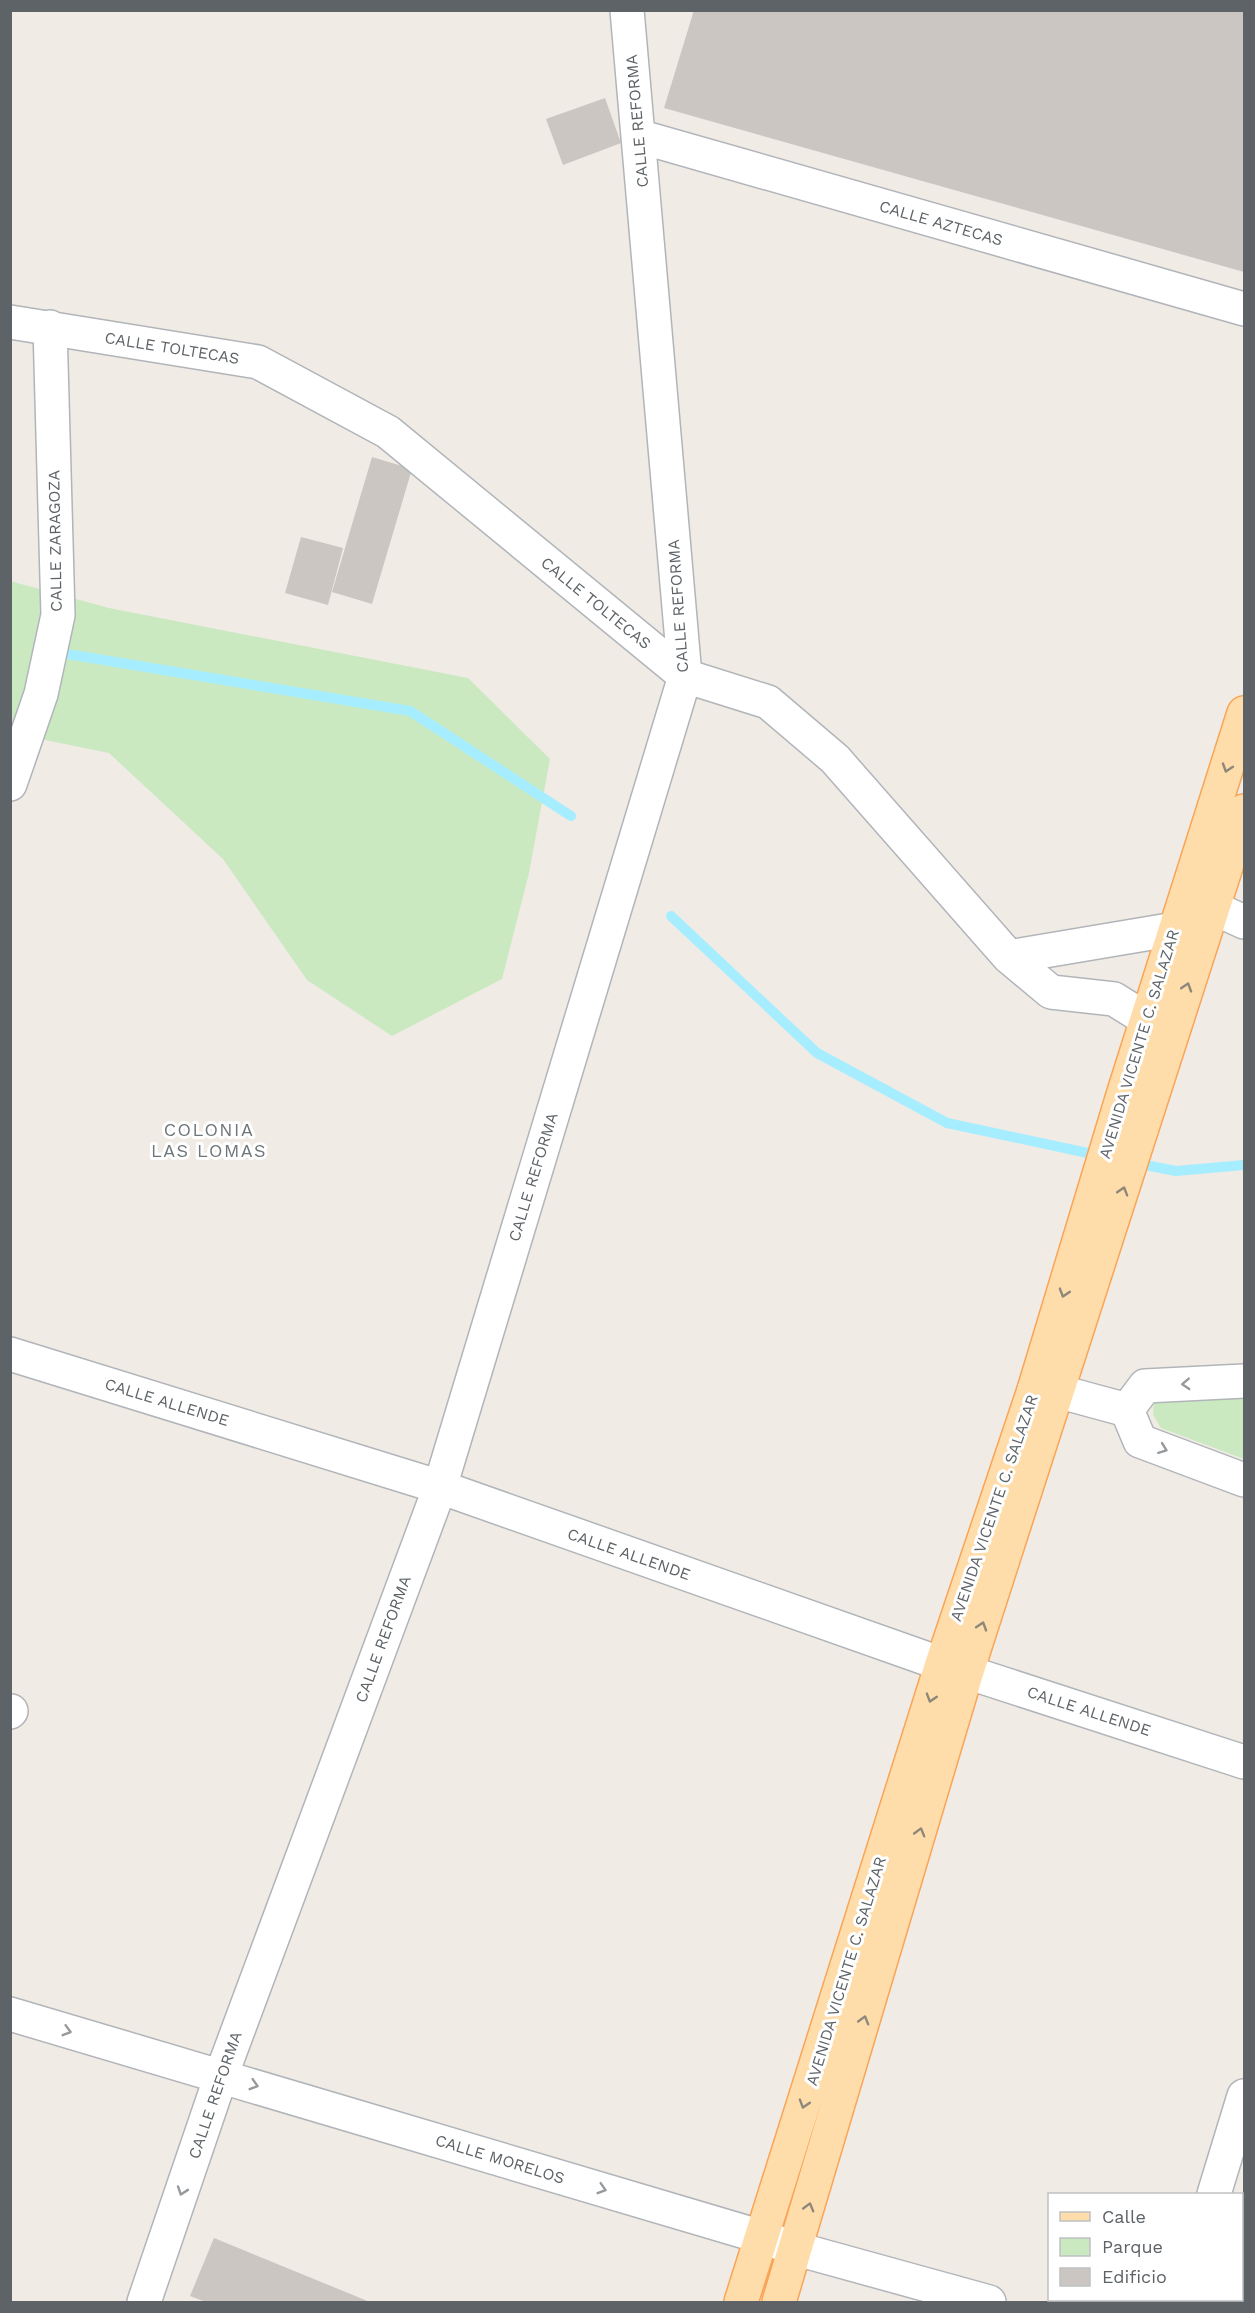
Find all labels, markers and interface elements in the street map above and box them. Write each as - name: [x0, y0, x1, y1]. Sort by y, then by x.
- street label: CALLE REFORMA: [622, 53, 652, 188]
- street label: CALLE AZTECAS: [877, 196, 1005, 250]
- street label: CALLE TOLTECAS: [103, 328, 241, 368]
- street label: CALLE ZARAGOZA: [44, 470, 66, 612]
- street label: CALLE REFORMA: [664, 538, 692, 673]
- street label: CALLE TOLTECAS: [537, 553, 655, 653]
- one-way arrow: [1221, 762, 1234, 773]
- street label: AVENIDA VICENTE C. SALAZAR: [1095, 927, 1183, 1161]
- one-way arrow: [1180, 982, 1193, 993]
- street label: CALLE REFORMA: [504, 1110, 562, 1244]
- district label: COLONIA LAS LOMAS: [151, 1119, 267, 1161]
- one-way arrow: [1116, 1186, 1128, 1197]
- one-way arrow: [1059, 1287, 1071, 1298]
- street label: CALLE ALLENDE: [102, 1374, 232, 1430]
- one-way arrow: [1182, 1378, 1191, 1391]
- street label: AVENIDA VICENTE C. SALAZAR: [946, 1392, 1042, 1624]
- one-way arrow: [1157, 1442, 1168, 1455]
- street label: CALLE ALLENDE: [565, 1524, 693, 1584]
- street label: CALLE REFORMA: [351, 1573, 415, 1705]
- one-way arrow: [975, 1621, 987, 1632]
- street label: CALLE ALLENDE: [1025, 1682, 1153, 1740]
- one-way arrow: [926, 1692, 938, 1702]
- one-way arrow: [913, 1828, 925, 1838]
- street label: AVENIDA VICENTE C. SALAZAR: [802, 1854, 890, 2088]
- one-way arrow: [857, 2015, 870, 2025]
- one-way arrow: [61, 2024, 72, 2036]
- street label: CALLE REFORMA: [184, 2028, 246, 2161]
- one-way arrow: [248, 2078, 259, 2090]
- one-way arrow: [799, 2098, 811, 2109]
- street label: CALLE MORELOS: [433, 2130, 567, 2188]
- one-way arrow: [596, 2182, 607, 2194]
- one-way arrow: [176, 2185, 189, 2196]
- legend: [1048, 2193, 1243, 2301]
- one-way arrow: [802, 2202, 814, 2213]
- text: Calle: [1102, 2206, 1146, 2227]
- text: Parque: [1102, 2236, 1163, 2257]
- text: Edificio: [1102, 2266, 1167, 2287]

